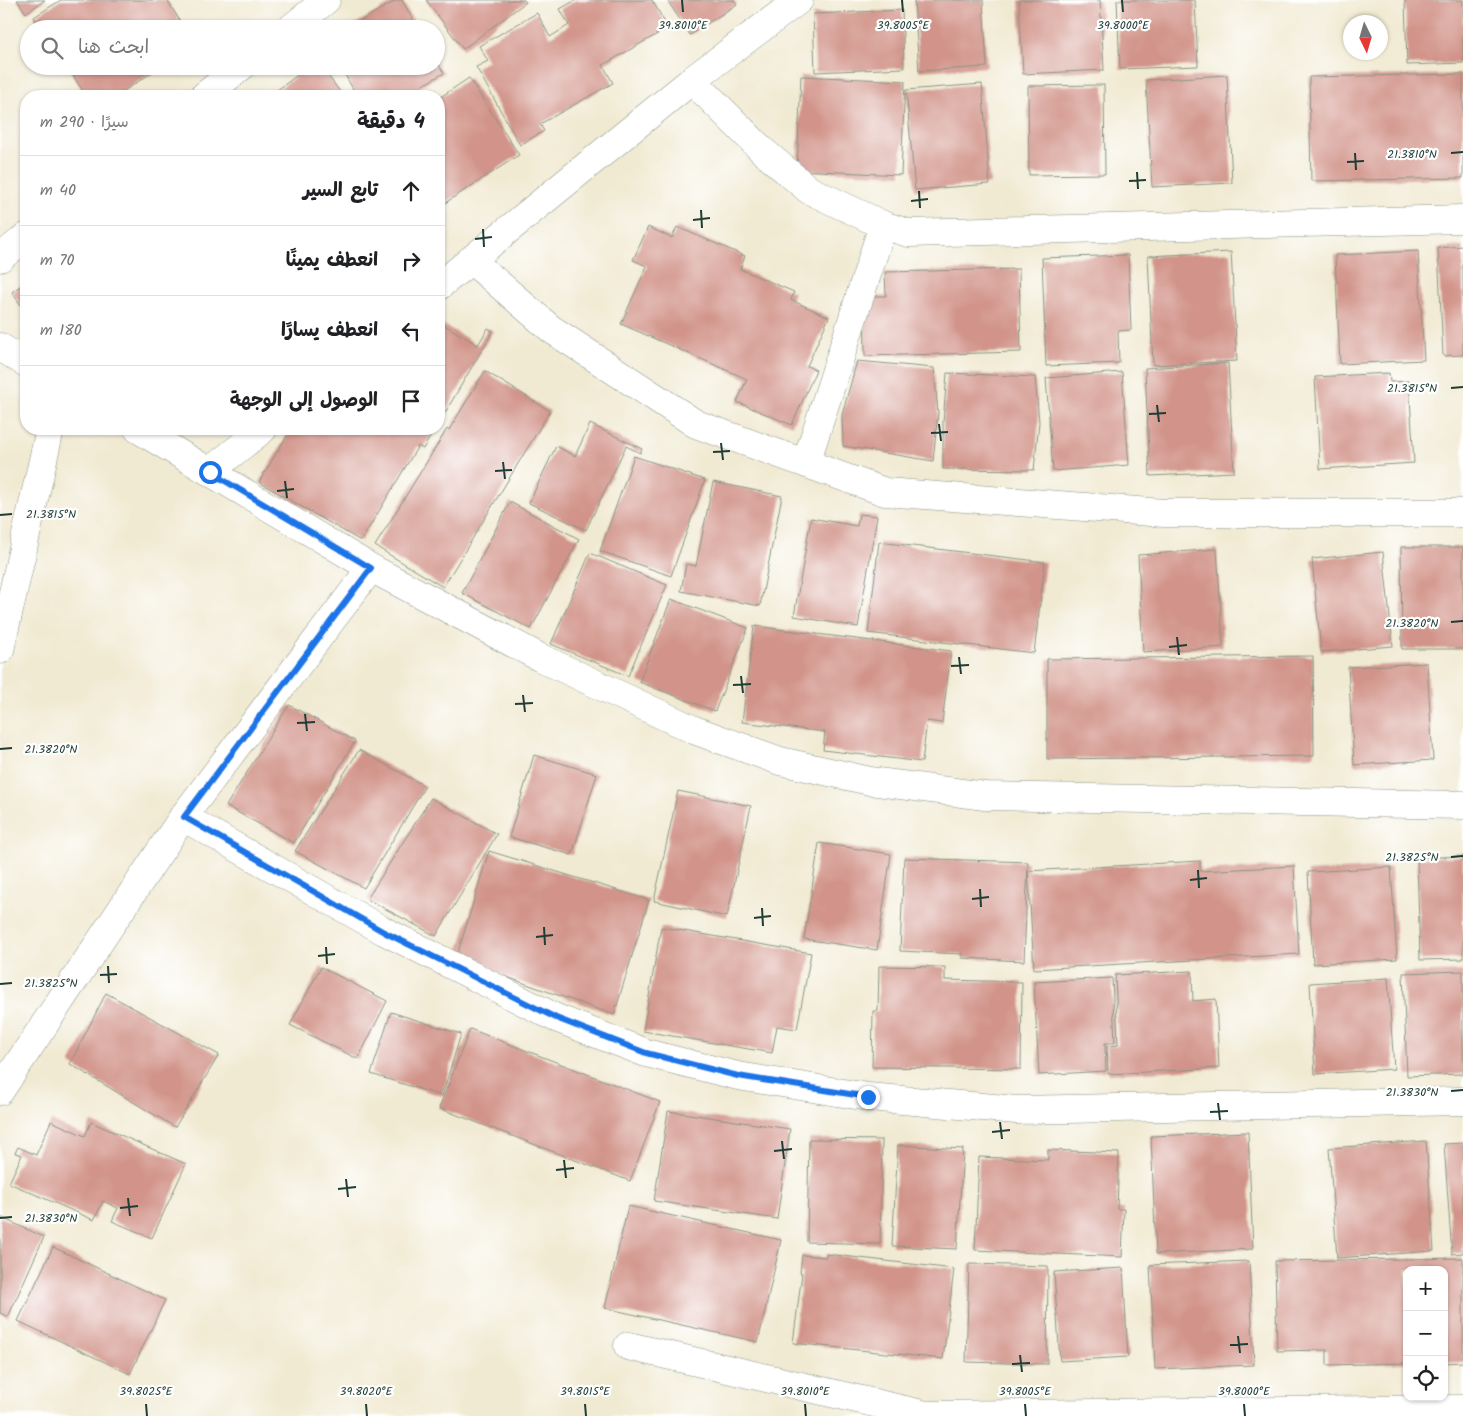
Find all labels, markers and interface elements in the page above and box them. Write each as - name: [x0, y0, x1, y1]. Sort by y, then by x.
- north arrow: [1343, 15, 1388, 60]
- text: 39.8010°E: [658, 16, 709, 35]
- text: 39.8005°E: [877, 16, 930, 35]
- text: 39.8000°E: [1097, 16, 1150, 35]
- search box: [20, 20, 445, 75]
- text: ابحث هنا: [78, 33, 149, 63]
- icon: search: [38, 34, 66, 62]
- text: 4 دقيقة: [357, 106, 425, 139]
- text: سيرًا · 290 m: [40, 110, 129, 135]
- text: 21.3810°N: [1387, 145, 1437, 164]
- text: تابع السير: [303, 176, 378, 206]
- icon: ahead: [397, 177, 425, 205]
- text: 40 m: [40, 178, 76, 203]
- text: انعطف يمينًا: [286, 246, 378, 276]
- icon: right: [397, 247, 425, 275]
- text: 70 m: [40, 248, 75, 273]
- text: انعطف يسارًا: [281, 316, 378, 346]
- icon: left: [397, 317, 425, 345]
- text: 180 m: [40, 318, 82, 343]
- text: 21.3815°N: [1387, 379, 1437, 398]
- text: الوصول إلى الوجهة: [230, 386, 378, 416]
- icon: arrive: [397, 387, 425, 415]
- route start: [199, 461, 222, 484]
- text: 21.3815°N: [26, 505, 76, 524]
- text: 21.3820°N: [1386, 614, 1438, 633]
- text: 21.3820°N: [25, 740, 77, 759]
- text: 21.3825°N: [1385, 848, 1439, 867]
- text: 21.3825°N: [24, 974, 78, 993]
- text: 21.3830°N: [1386, 1083, 1438, 1102]
- route end: [857, 1086, 880, 1109]
- text: 21.3830°N: [25, 1209, 77, 1228]
- map controls: [1403, 1266, 1448, 1401]
- button: +: [1403, 1266, 1448, 1311]
- button: −: [1403, 1311, 1448, 1356]
- button: locate: [1403, 1356, 1448, 1401]
- text: 39.8025°E: [119, 1382, 174, 1401]
- text: 39.8020°E: [340, 1382, 393, 1401]
- text: 39.8015°E: [560, 1382, 611, 1401]
- text: 39.8010°E: [780, 1382, 831, 1401]
- text: 39.8005°E: [999, 1382, 1052, 1401]
- text: 39.8000°E: [1218, 1382, 1271, 1401]

